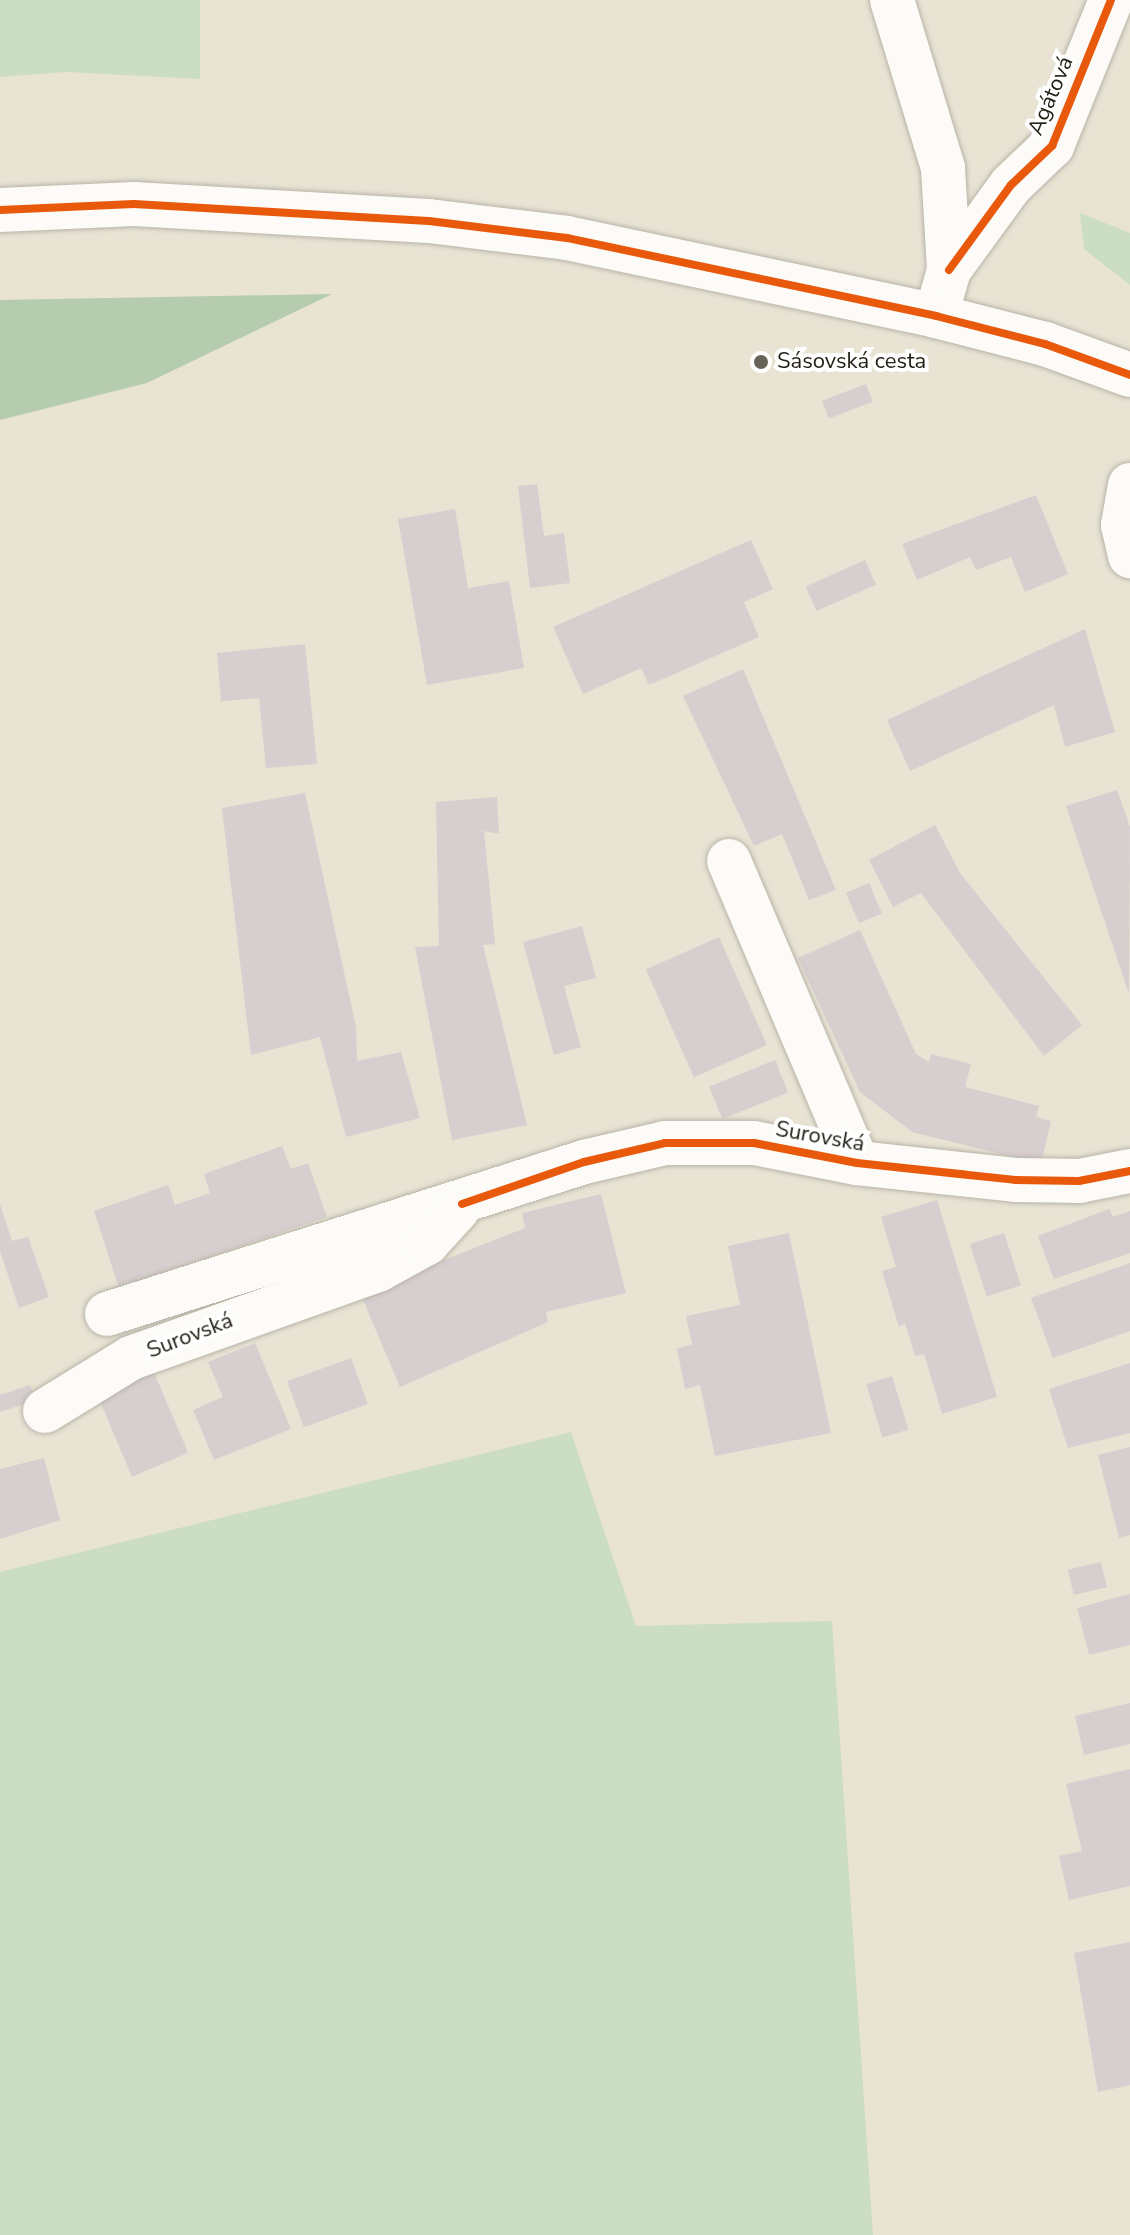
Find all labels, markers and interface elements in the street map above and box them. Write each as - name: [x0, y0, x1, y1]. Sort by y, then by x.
- street label: Agátová: [1023, 53, 1079, 139]
- place label: Sásovská cesta: [777, 349, 926, 375]
- marker: Sásovská cesta: [752, 353, 770, 371]
- street label: Surovská: [773, 1116, 867, 1158]
- street label: Surovská: [143, 1308, 237, 1364]

